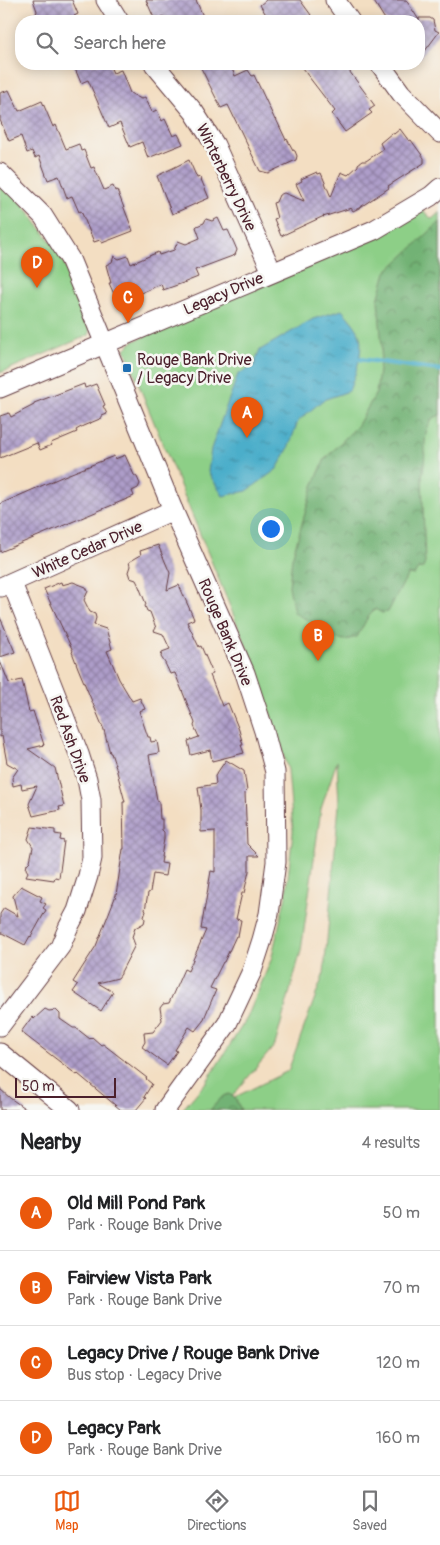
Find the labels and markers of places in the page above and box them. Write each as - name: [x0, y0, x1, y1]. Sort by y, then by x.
- pin: D: [21, 247, 53, 288]
- pin: C: [112, 282, 144, 323]
- place label: Rouge Bank Drive / Legacy Drive: [137, 350, 252, 388]
- marker: Rouge Bank Drive / Legacy Drive: [121, 362, 133, 374]
- pin: A: [231, 397, 263, 438]
- pin: B: [302, 620, 334, 661]

